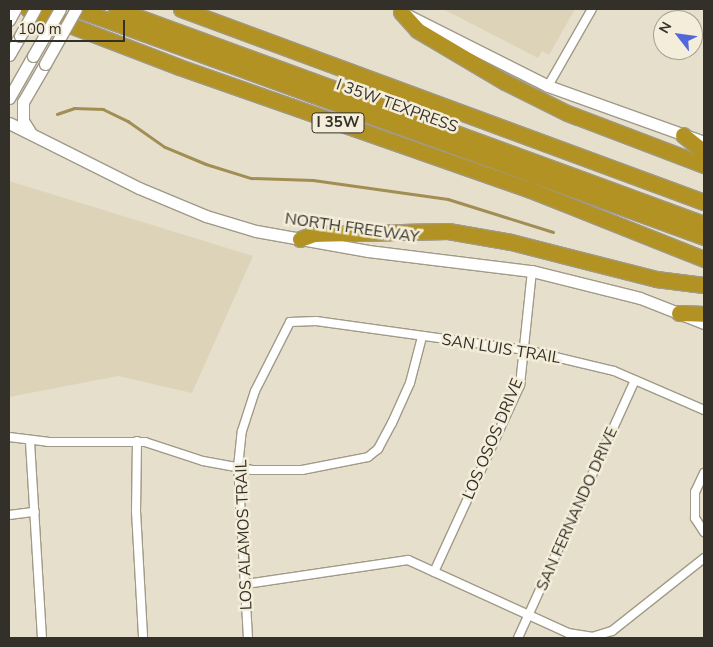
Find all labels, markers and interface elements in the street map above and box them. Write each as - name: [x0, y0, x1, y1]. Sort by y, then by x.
- scale bar: [12, 10, 128, 42]
- north arrow: [653, 10, 703, 60]
- text: N: [655, 18, 676, 37]
- text: 100 m: [18, 19, 62, 39]
- street label: I 35W TEXPRESS: [334, 75, 460, 137]
- road number: I 35W: [310, 110, 366, 136]
- street label: NORTH FREEWAY: [284, 209, 420, 247]
- street label: SAN LUIS TRAIL: [440, 330, 562, 368]
- street label: LOS OSOS DRIVE: [459, 376, 527, 502]
- street label: SAN FERNANDO DRIVE: [532, 424, 622, 594]
- street label: LOS ALAMOS TRAIL: [232, 459, 256, 611]

